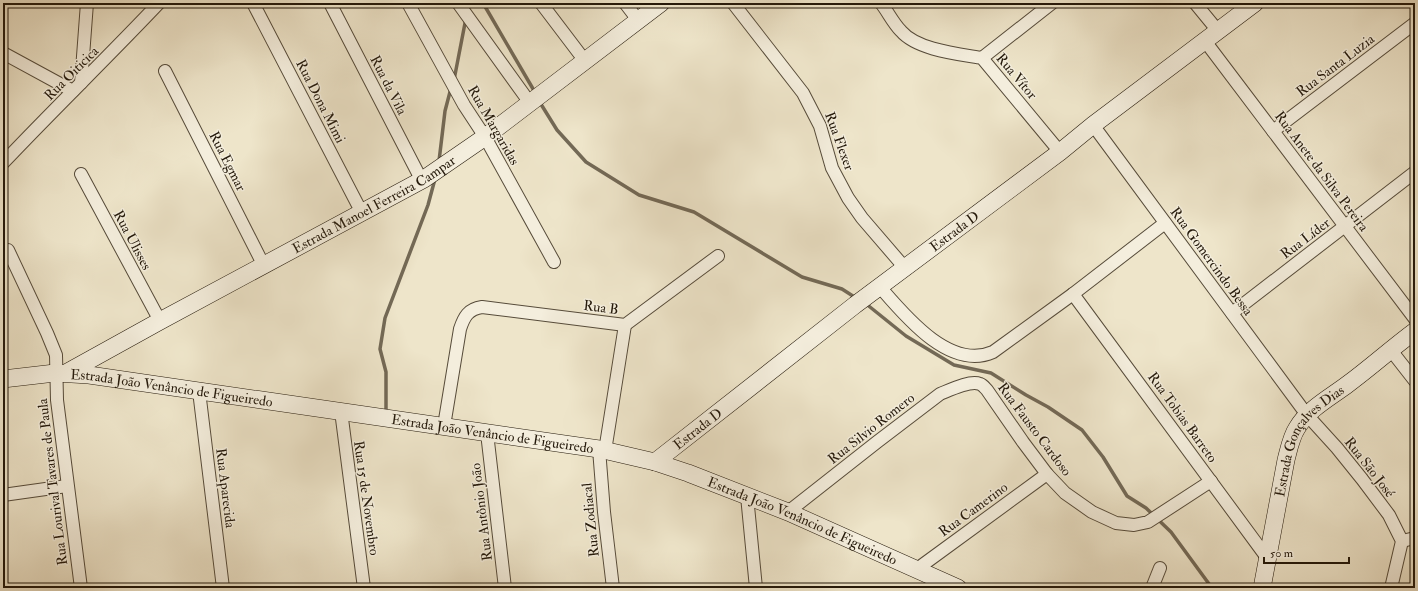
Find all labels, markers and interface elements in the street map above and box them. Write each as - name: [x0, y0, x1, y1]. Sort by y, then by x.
- street label: Rua Santa Luzia: [1293, 30, 1378, 100]
- street label: Rua Oiticica: [41, 43, 102, 104]
- street label: Rua Vítor: [993, 50, 1041, 103]
- street label: Rua da Vila: [366, 53, 411, 118]
- street label: Rua Dona Mimi: [292, 56, 349, 146]
- street label: Rua Margaridas: [464, 82, 523, 168]
- street label: Rua Anete da Silva Pereira: [1271, 108, 1372, 235]
- street label: Rua Flexer: [821, 110, 858, 174]
- street label: Rua Egmar: [205, 129, 250, 195]
- street label: Estrada Manoel Ferreira Campar: [289, 151, 460, 257]
- street label: Rua Gomercindo Bessa: [1167, 204, 1257, 319]
- street label: Rua Ulisses: [110, 207, 155, 273]
- street label: Estrada D: [926, 207, 983, 255]
- street label: Rua Líder: [1277, 214, 1334, 263]
- street label: Rua B: [583, 297, 619, 318]
- street label: Estrada João Venâncio de Figueiredo: [70, 366, 274, 411]
- street label: Rua Tobias Barreto: [1144, 369, 1221, 466]
- street label: Rua Fausto Cardoso: [994, 379, 1075, 480]
- street label: Estrada Gonçalves Dias: [1271, 381, 1348, 498]
- street label: Rua Silvio Romero: [825, 389, 918, 468]
- street label: Rua Lourival Tavares de Paula: [34, 397, 71, 566]
- street label: Estrada D: [670, 405, 726, 453]
- street label: Estrada João Venâncio de Figueiredo: [390, 411, 595, 457]
- street label: Rua São José: [1341, 434, 1399, 501]
- street label: Rua 15 de Novembro: [350, 440, 383, 557]
- street label: Rua Aparecida: [211, 447, 239, 529]
- street label: Rua Antônio João: [467, 462, 496, 562]
- street label: Estrada João Venâncio de Figueiredo: [705, 474, 900, 569]
- street label: Rua Camerino: [935, 478, 1011, 540]
- street label: Rua Zodiacal: [578, 482, 603, 558]
- scale bar: [1264, 539, 1349, 565]
- text: 50 m: [1270, 546, 1294, 561]

